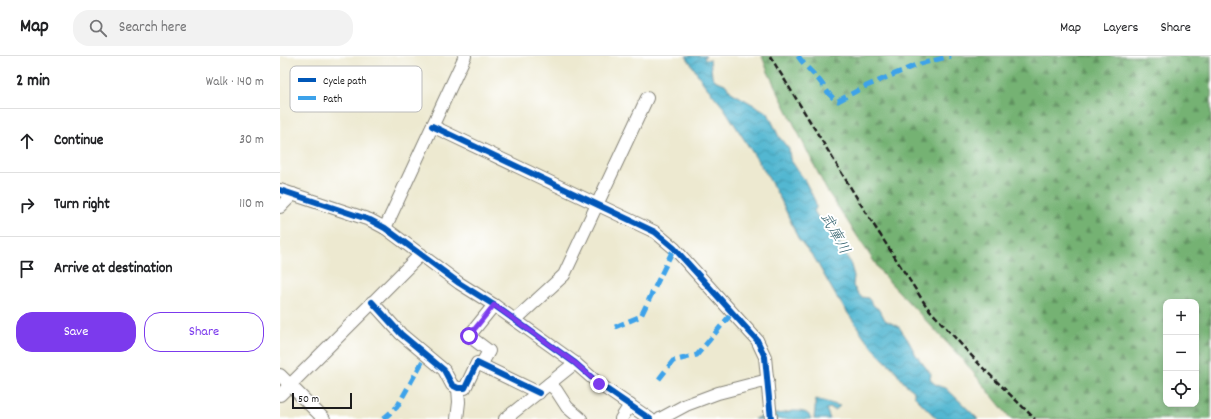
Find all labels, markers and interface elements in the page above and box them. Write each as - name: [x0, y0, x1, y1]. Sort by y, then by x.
- search box: [73, 10, 353, 46]
- text: Map: [20, 14, 49, 41]
- icon: search: [87, 17, 109, 39]
- text: Search here: [119, 17, 187, 39]
- text: Map: [1060, 18, 1081, 38]
- text: Layers: [1103, 18, 1138, 38]
- text: Share: [1160, 18, 1191, 38]
- legend: [290, 66, 422, 112]
- text: 2 min: [16, 70, 50, 94]
- text: Walk · 140 m: [206, 73, 264, 92]
- text: Cycle path: [323, 74, 367, 90]
- text: Path: [323, 92, 342, 108]
- icon: ahead: [16, 130, 38, 152]
- text: Continue: [54, 130, 103, 152]
- text: 30 m: [239, 131, 264, 150]
- icon: right: [16, 194, 38, 216]
- text: Turn right: [54, 194, 110, 216]
- text: 110 m: [239, 195, 264, 214]
- water label: 武庫川: [813, 209, 855, 259]
- icon: arrive: [16, 258, 38, 280]
- text: Arrive at destination: [54, 258, 172, 280]
- map controls: [1163, 299, 1199, 407]
- button: +: [1163, 299, 1199, 335]
- button: Save: [16, 312, 136, 352]
- button: Share: [144, 312, 264, 352]
- route start: [460, 327, 478, 345]
- button: −: [1163, 335, 1199, 371]
- button: locate: [1163, 371, 1199, 407]
- route end: [590, 375, 608, 393]
- scale bar: [292, 391, 352, 410]
- text: 50 m: [298, 392, 319, 408]

